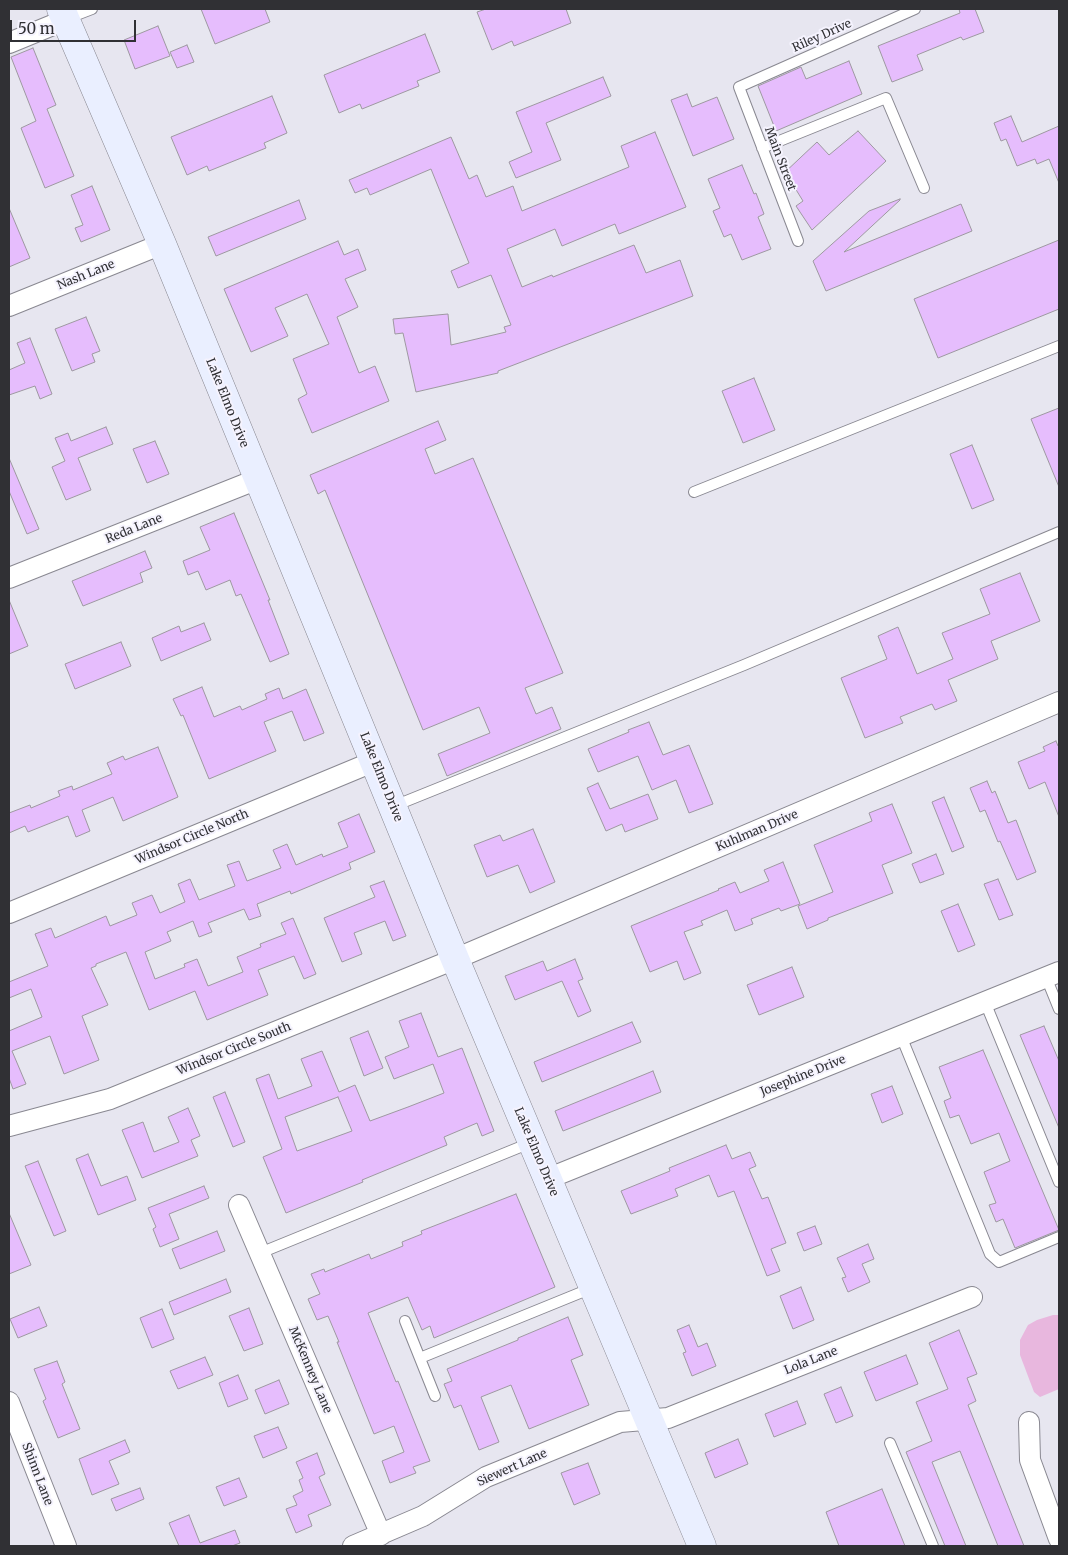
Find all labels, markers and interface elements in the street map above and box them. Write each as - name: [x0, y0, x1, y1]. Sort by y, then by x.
- scale bar: [12, 10, 139, 42]
- street label: Riley Drive: [790, 17, 854, 55]
- text: 50 m: [18, 19, 55, 38]
- street label: Main Street: [761, 125, 799, 193]
- street label: Nash Lane: [55, 257, 117, 293]
- street label: Lake Elmo Drive: [203, 356, 251, 450]
- street label: Reda Lane: [104, 511, 164, 547]
- street label: Lake Elmo Drive: [357, 730, 405, 824]
- street label: Windsor Circle North: [133, 807, 251, 867]
- street label: Kuhlman Drive: [714, 807, 800, 855]
- street label: Windsor Circle South: [175, 1020, 293, 1078]
- street label: Josephine Drive: [758, 1052, 848, 1100]
- street label: Lake Elmo Drive: [511, 1105, 561, 1199]
- street label: McKenney Lane: [285, 1325, 335, 1415]
- street label: Lola Lane: [782, 1344, 840, 1378]
- street label: Shinn Lane: [18, 1441, 56, 1507]
- street label: Siewert Lane: [475, 1446, 549, 1490]

